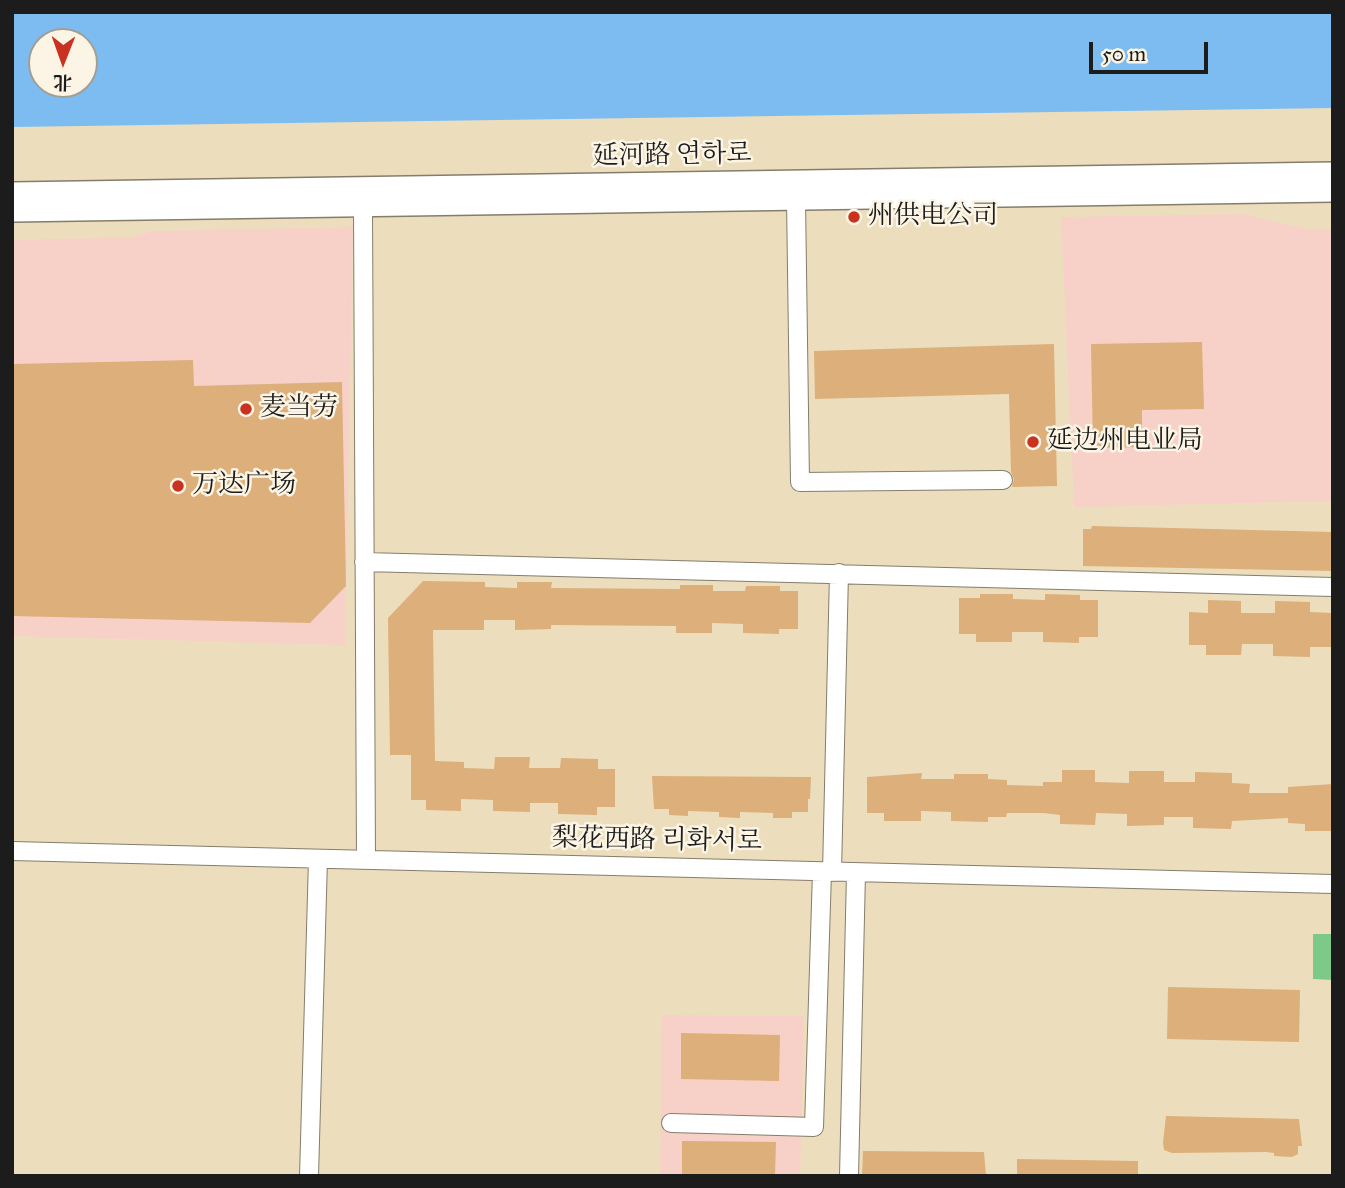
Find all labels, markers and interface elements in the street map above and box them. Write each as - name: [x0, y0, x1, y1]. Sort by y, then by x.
- north arrow: [28, 28, 98, 98]
- scale bar: [1093, 28, 1212, 72]
- text: 50 m: [1102, 41, 1146, 67]
- text: 北: [53, 71, 72, 94]
- street label: 延河路 연하로: [592, 139, 752, 173]
- place label: 州供电公司: [868, 201, 998, 233]
- marker: 州供电公司: [846, 209, 862, 225]
- place label: 麦当劳: [260, 393, 338, 425]
- marker: 麦当劳: [238, 401, 254, 417]
- place label: 延边州电业局: [1047, 426, 1203, 458]
- marker: 延边州电业局: [1025, 434, 1041, 450]
- place label: 万达广场: [192, 470, 296, 502]
- marker: 万达广场: [170, 478, 186, 494]
- street label: 梨花西路 리화서로: [552, 824, 762, 858]

